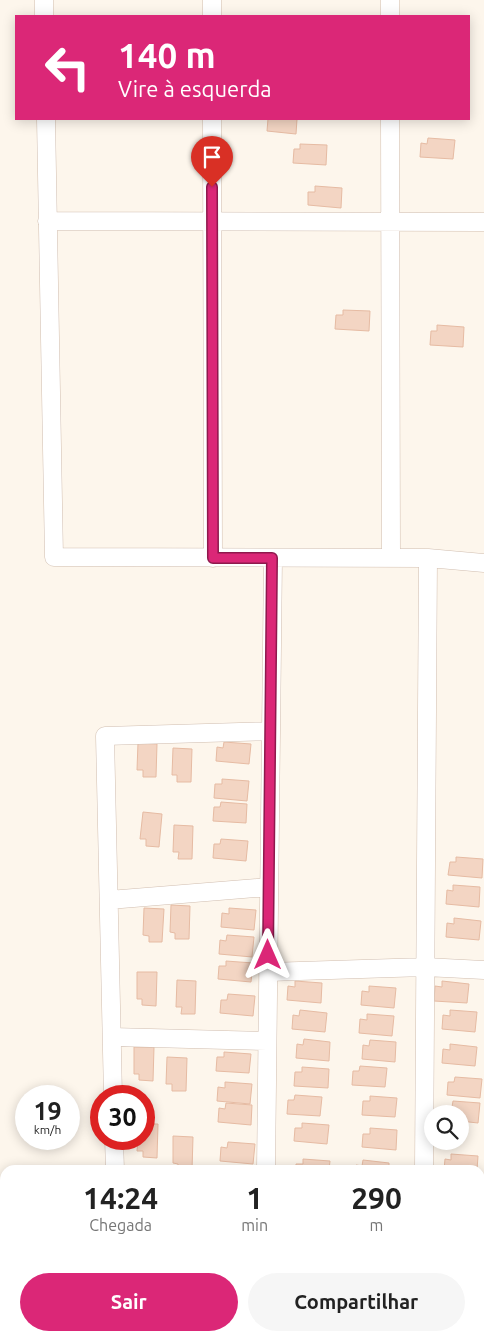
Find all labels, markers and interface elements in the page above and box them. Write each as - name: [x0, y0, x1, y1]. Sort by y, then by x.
- icon: left: [35, 35, 100, 100]
- text: 140 m: [118, 35, 216, 75]
- text: Vire à esquerda: [118, 76, 272, 101]
- pin: [191, 136, 233, 187]
- icon: arrive: [198, 143, 226, 171]
- position arrow: [241, 928, 293, 980]
- speed limit sign: 30: [90, 1085, 155, 1150]
- text: 19: [33, 1097, 62, 1125]
- map controls: [424, 1105, 469, 1150]
- button: search: [424, 1105, 469, 1150]
- text: km/h: [34, 1123, 61, 1136]
- text: 14:24: [83, 1181, 158, 1215]
- text: 1: [246, 1181, 263, 1215]
- text: 290: [351, 1181, 402, 1215]
- text: Chegada: [89, 1216, 152, 1234]
- text: min: [241, 1216, 268, 1234]
- text: m: [370, 1216, 383, 1234]
- button: Sair: [20, 1273, 238, 1331]
- button: Compartilhar: [248, 1273, 465, 1331]

